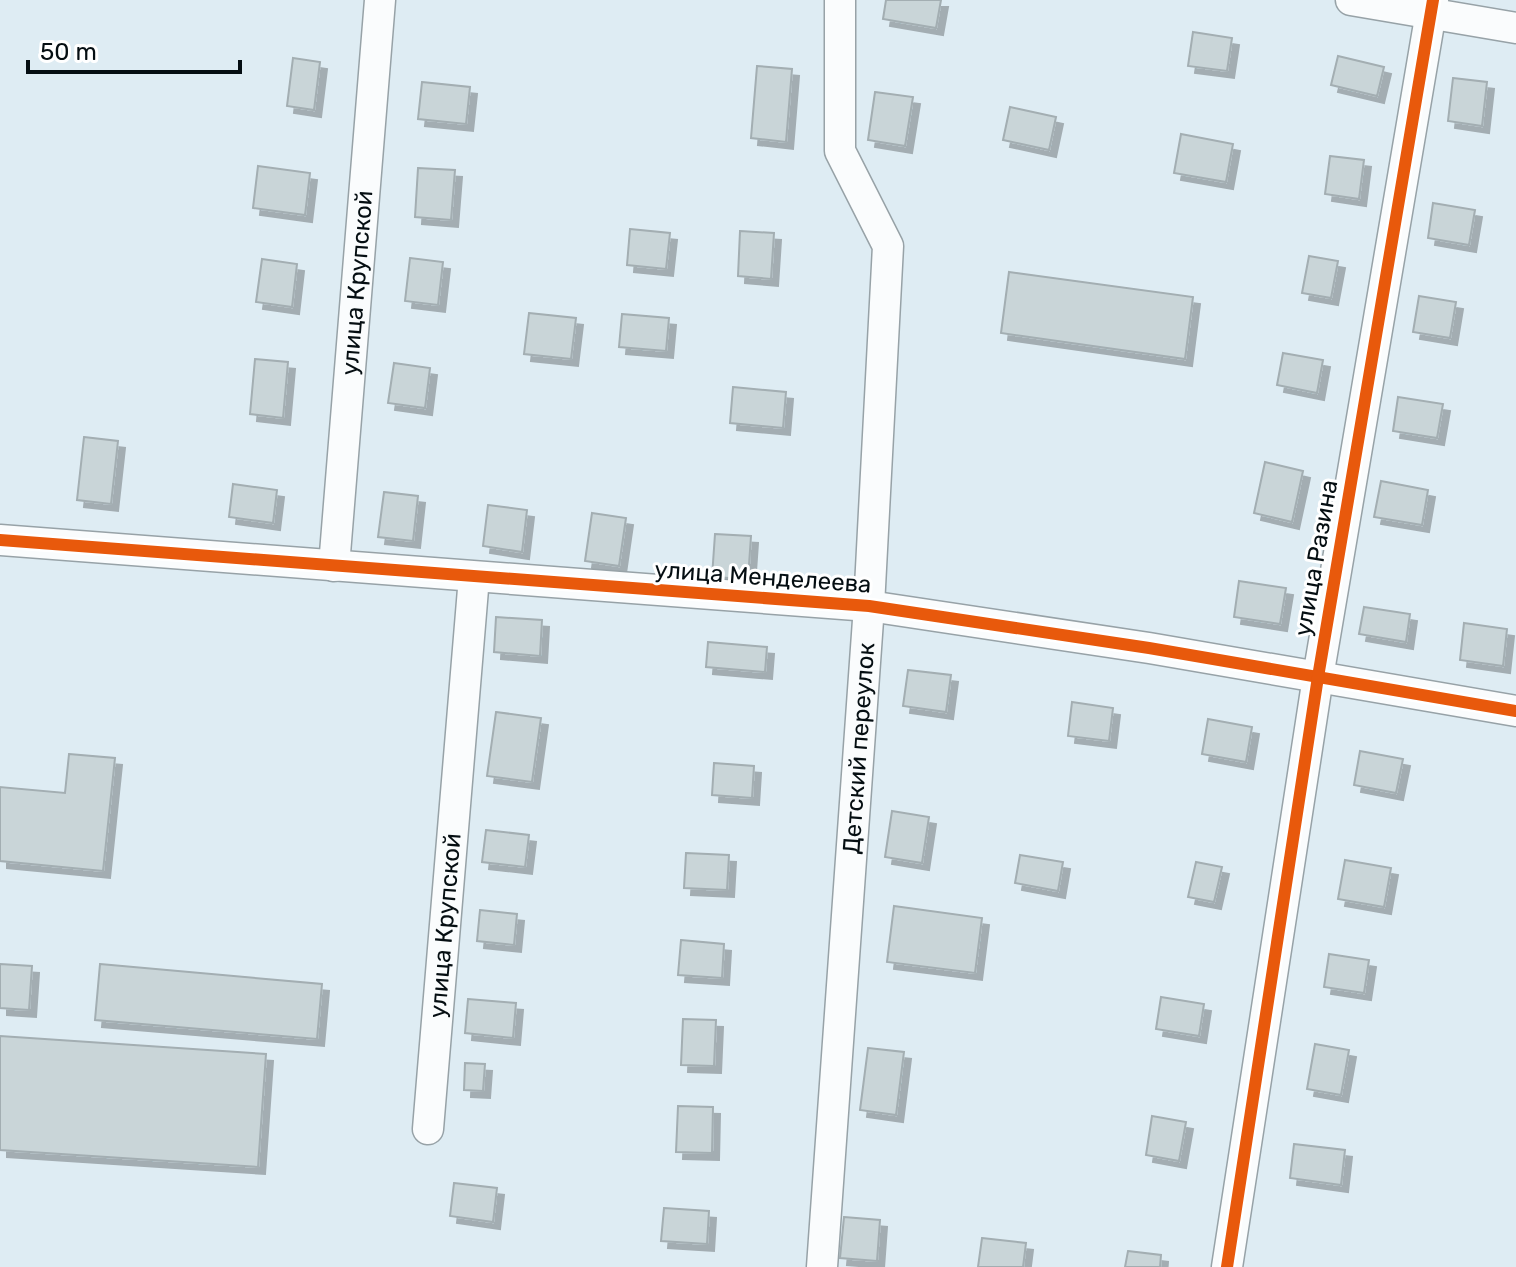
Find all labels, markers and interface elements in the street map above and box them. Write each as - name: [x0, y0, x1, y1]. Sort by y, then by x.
- scale bar: [28, 24, 240, 74]
- text: 50 m: [40, 38, 97, 66]
- street label: улица Крупской: [336, 189, 378, 377]
- street label: улица Разина: [1288, 478, 1344, 638]
- street label: улица Менделеева: [654, 555, 872, 599]
- street label: Детский переулок: [837, 641, 880, 855]
- street label: улица Крупской: [423, 832, 467, 1019]

